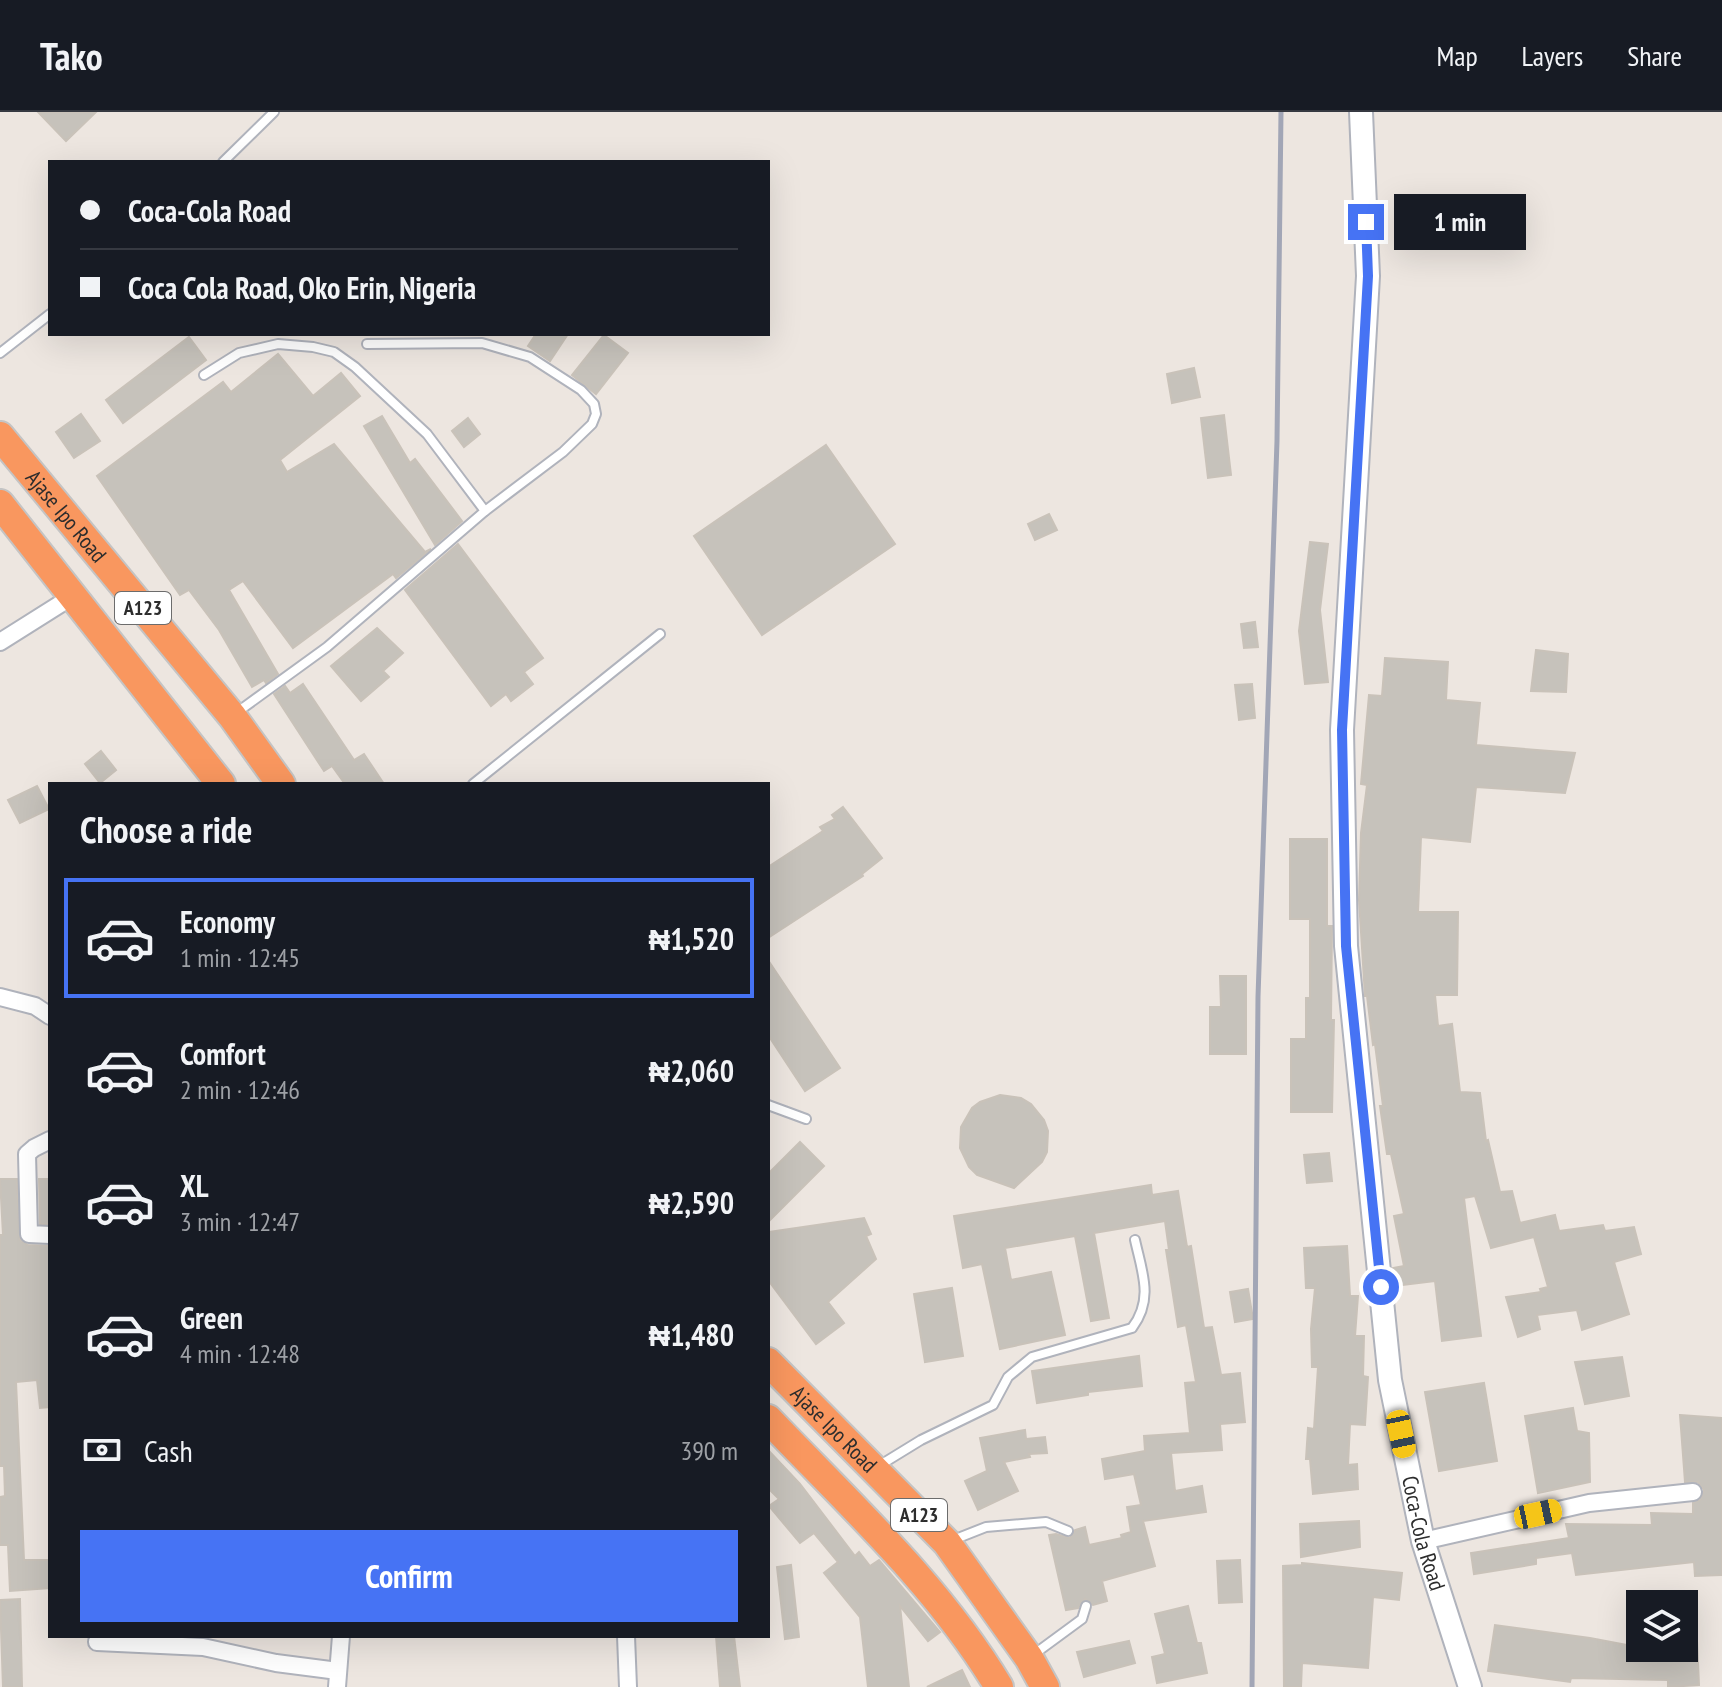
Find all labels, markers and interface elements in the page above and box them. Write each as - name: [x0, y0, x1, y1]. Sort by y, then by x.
- text: Tako: [40, 31, 103, 80]
- text: Map: [1436, 37, 1478, 74]
- text: Layers: [1522, 37, 1583, 74]
- text: Share: [1627, 37, 1682, 74]
- text: Coca-Cola Road: [128, 191, 291, 230]
- callout: 1 min: [1394, 194, 1526, 250]
- route end: [1348, 204, 1384, 240]
- text: 1 min: [1434, 205, 1486, 238]
- text: Coca Cola Road, Oko Erin, Nigeria: [128, 268, 476, 307]
- street label: Ajase Ipo Road: [20, 464, 113, 568]
- road number: A123: [115, 592, 171, 624]
- text: Choose a ride: [80, 806, 252, 853]
- icon: car: [84, 902, 156, 974]
- text: Economy: [180, 902, 275, 941]
- text: ₦1,520: [648, 919, 734, 958]
- text: 1 min · 12:45: [180, 941, 300, 974]
- icon: car: [84, 1034, 156, 1106]
- text: Comfort: [180, 1034, 266, 1073]
- text: ₦2,060: [648, 1051, 734, 1090]
- text: 2 min · 12:46: [180, 1073, 300, 1106]
- icon: car: [84, 1166, 156, 1238]
- text: XL: [180, 1166, 209, 1205]
- text: ₦2,590: [648, 1183, 734, 1222]
- text: 3 min · 12:47: [180, 1205, 300, 1238]
- route start: [1363, 1269, 1399, 1305]
- icon: car: [84, 1298, 156, 1370]
- text: Green: [180, 1298, 243, 1337]
- text: ₦1,480: [648, 1315, 734, 1354]
- text: 4 min · 12:48: [180, 1337, 300, 1370]
- street label: Ajase Ipo Road: [785, 1379, 883, 1478]
- car: [1384, 1408, 1418, 1460]
- icon: cash: [80, 1428, 124, 1472]
- text: Cash: [144, 1431, 193, 1470]
- text: 390 m: [680, 1434, 738, 1467]
- street label: Coca-Cola Road: [1396, 1473, 1452, 1594]
- car: [1512, 1497, 1564, 1531]
- road number: A123: [891, 1499, 947, 1531]
- button: Confirm: [80, 1530, 738, 1622]
- map controls: [1626, 1590, 1698, 1662]
- button: layers: [1626, 1590, 1698, 1662]

